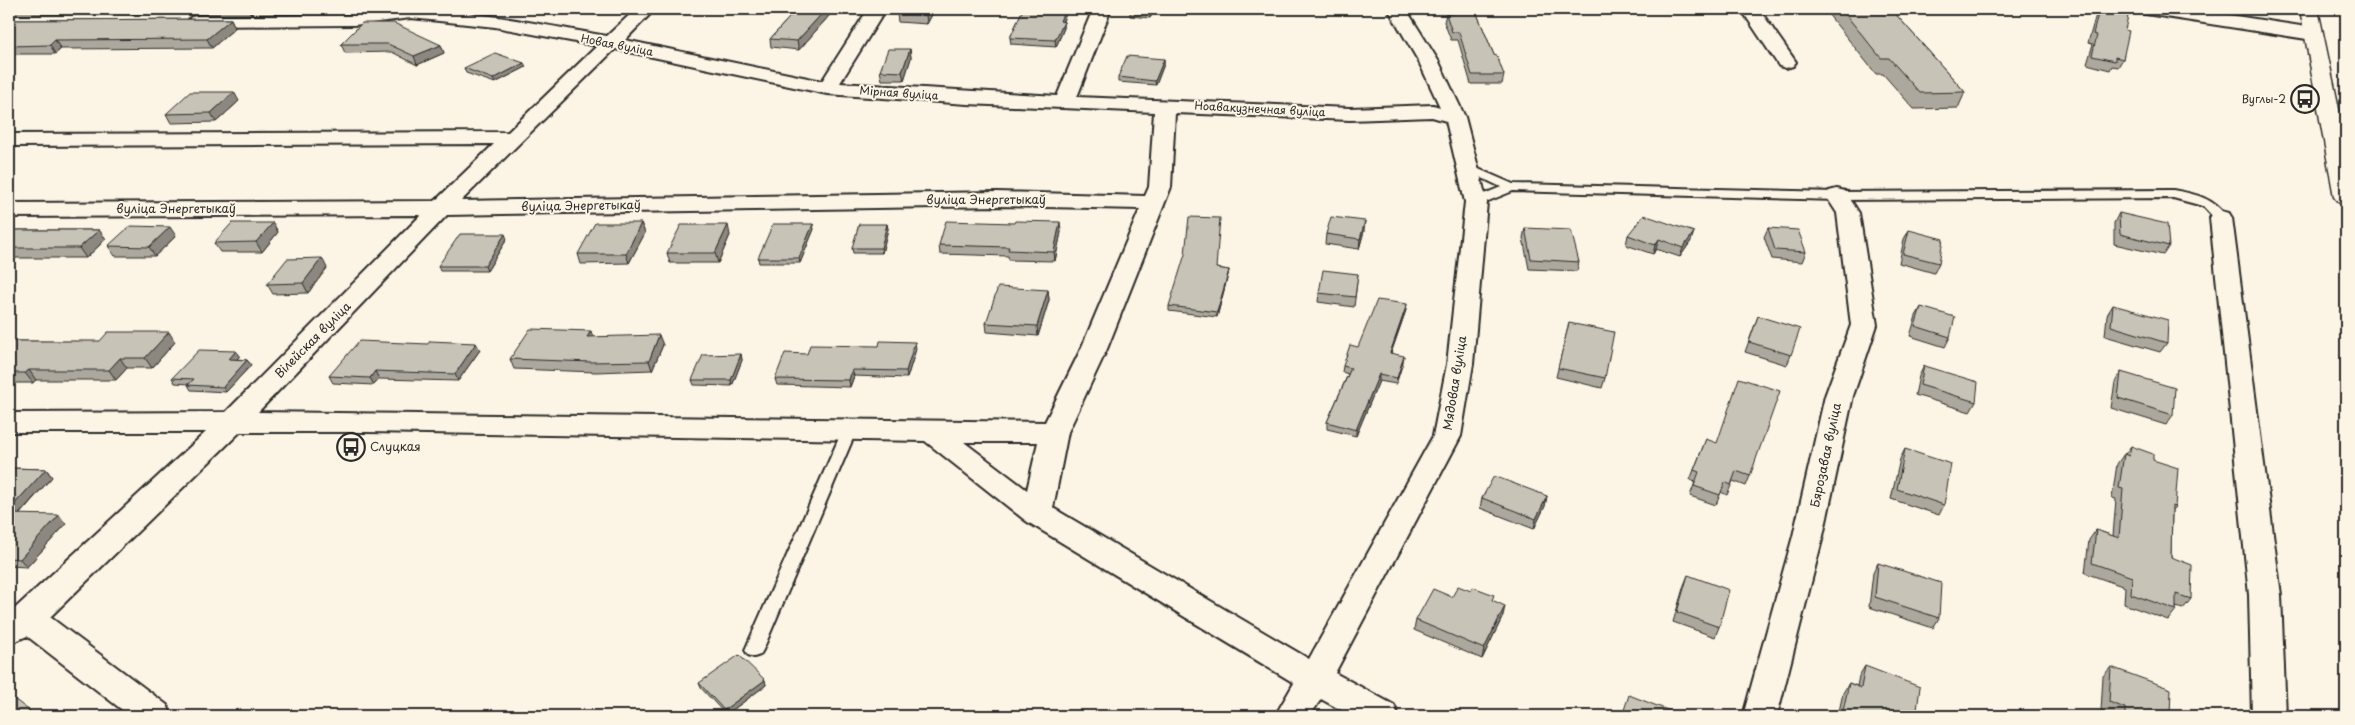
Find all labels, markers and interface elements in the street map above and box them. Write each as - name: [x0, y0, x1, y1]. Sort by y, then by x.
- street label: Новая вуліца: [579, 29, 655, 60]
- street label: Мірная вуліца: [859, 81, 939, 104]
- bus stop icon: Вуглы-2: [2290, 84, 2320, 114]
- place label: Вуглы-2: [2241, 90, 2286, 107]
- street label: Ноавакузнечная вуліца: [1194, 97, 1326, 120]
- street label: вуліца Энергетыкаў: [926, 190, 1046, 208]
- street label: вуліца Энергетыкаў: [521, 195, 641, 215]
- street label: вуліца Энергетыкаў: [116, 199, 236, 217]
- street label: Вілейская вуліца: [270, 297, 355, 382]
- street label: Мядовая вуліца: [1438, 334, 1470, 431]
- street label: Бярозавая вуліца: [1805, 400, 1845, 509]
- bus stop icon: Слуцкая: [336, 432, 366, 462]
- place label: Слуцкая: [370, 437, 421, 455]

